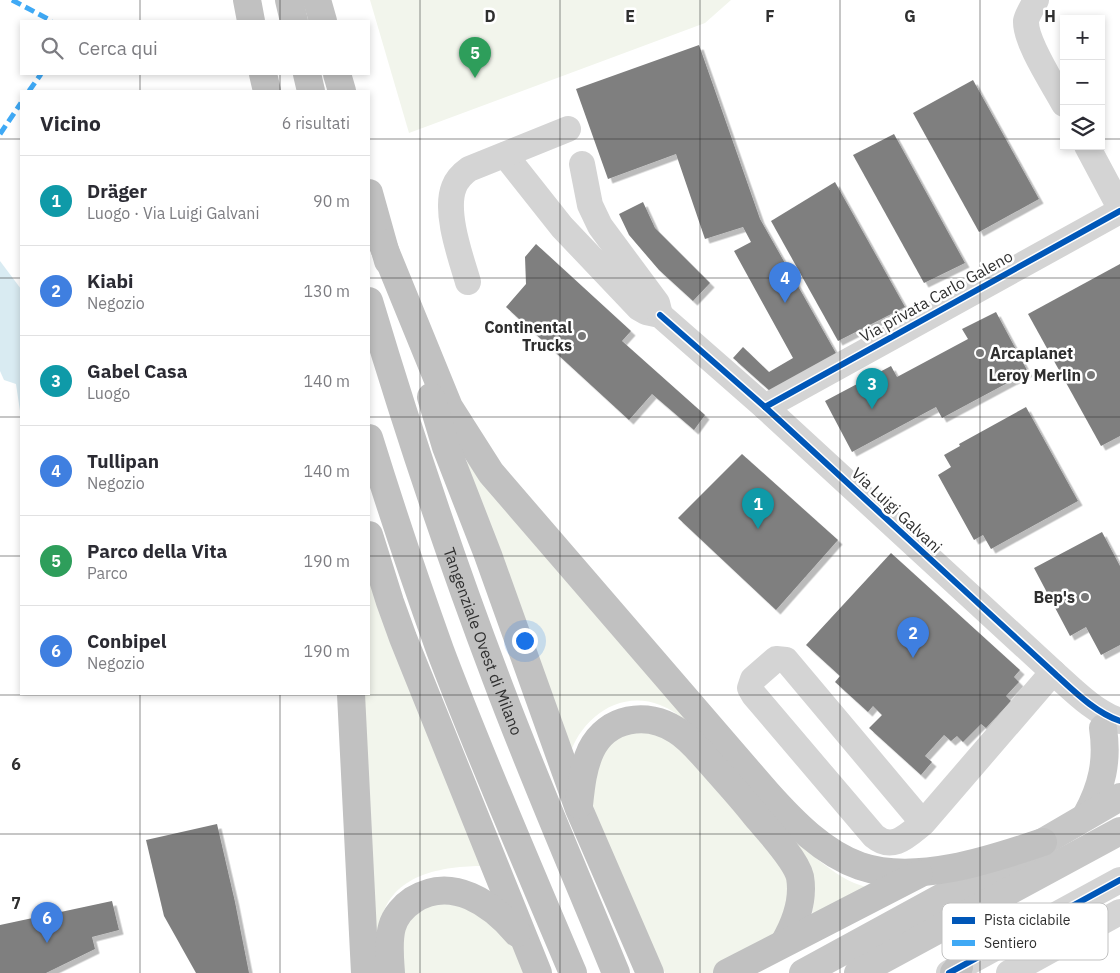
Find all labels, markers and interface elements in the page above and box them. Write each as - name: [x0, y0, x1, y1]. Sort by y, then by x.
- text: D: [484, 6, 496, 26]
- text: E: [625, 6, 635, 26]
- text: F: [765, 6, 775, 26]
- text: G: [904, 6, 916, 26]
- text: H: [1044, 6, 1056, 26]
- map controls: [1060, 15, 1105, 150]
- button: +: [1060, 15, 1105, 60]
- search box: [20, 20, 370, 75]
- icon: search: [38, 34, 66, 62]
- text: Cerca qui: [78, 36, 158, 60]
- pin: 5: [459, 37, 491, 78]
- button: −: [1060, 60, 1105, 105]
- button: layers: [1060, 105, 1105, 150]
- text: Vicino: [40, 109, 101, 137]
- text: 6 risultati: [282, 113, 350, 133]
- text: Dräger: [87, 179, 147, 203]
- text: 1: [51, 191, 61, 211]
- text: 90 m: [313, 191, 350, 211]
- text: Luogo · Via Luigi Galvani: [87, 203, 259, 223]
- street label: Via privata Carlo Galeno: [856, 246, 1016, 346]
- pin: 4: [769, 262, 801, 303]
- text: Kiabi: [87, 269, 133, 293]
- text: 2: [51, 281, 61, 301]
- text: 130 m: [303, 281, 350, 301]
- text: Negozio: [87, 293, 145, 313]
- place label: Continental Trucks: [484, 317, 572, 355]
- marker: Continental Trucks: [576, 330, 588, 342]
- place label: Arcaplanet: [990, 343, 1073, 363]
- marker: Arcaplanet: [974, 347, 986, 359]
- text: Gabel Casa: [87, 359, 188, 383]
- place label: Leroy Merlin: [989, 365, 1081, 385]
- pin: 3: [856, 368, 888, 409]
- marker: Leroy Merlin: [1085, 369, 1097, 381]
- text: 3: [51, 371, 61, 391]
- text: 140 m: [303, 371, 350, 391]
- text: Luogo: [87, 383, 130, 403]
- text: Tullipan: [87, 449, 159, 473]
- text: 4: [51, 461, 61, 481]
- text: 140 m: [303, 461, 350, 481]
- street label: Via Luigi Galvani: [848, 463, 946, 557]
- text: Negozio: [87, 473, 145, 493]
- pin: 1: [742, 488, 774, 529]
- text: Parco della Vita: [87, 539, 227, 563]
- street label: Tangenziale Ovest di Milano: [439, 545, 527, 738]
- text: 5: [51, 551, 61, 571]
- text: 190 m: [303, 551, 350, 571]
- text: Parco: [87, 563, 128, 583]
- place label: Bep's: [1034, 587, 1075, 607]
- marker: Bep's: [1079, 591, 1091, 603]
- pin: 2: [897, 617, 929, 658]
- your location: [512, 628, 538, 654]
- text: Conbipel: [87, 629, 166, 653]
- text: 6: [51, 641, 61, 661]
- text: 190 m: [303, 641, 350, 661]
- text: Negozio: [87, 653, 145, 673]
- text: 6: [11, 754, 21, 774]
- text: 7: [11, 893, 21, 913]
- pin: 6: [31, 902, 63, 943]
- legend: [942, 903, 1108, 960]
- text: Pista ciclabile: [984, 911, 1071, 929]
- text: Sentiero: [984, 934, 1037, 952]

